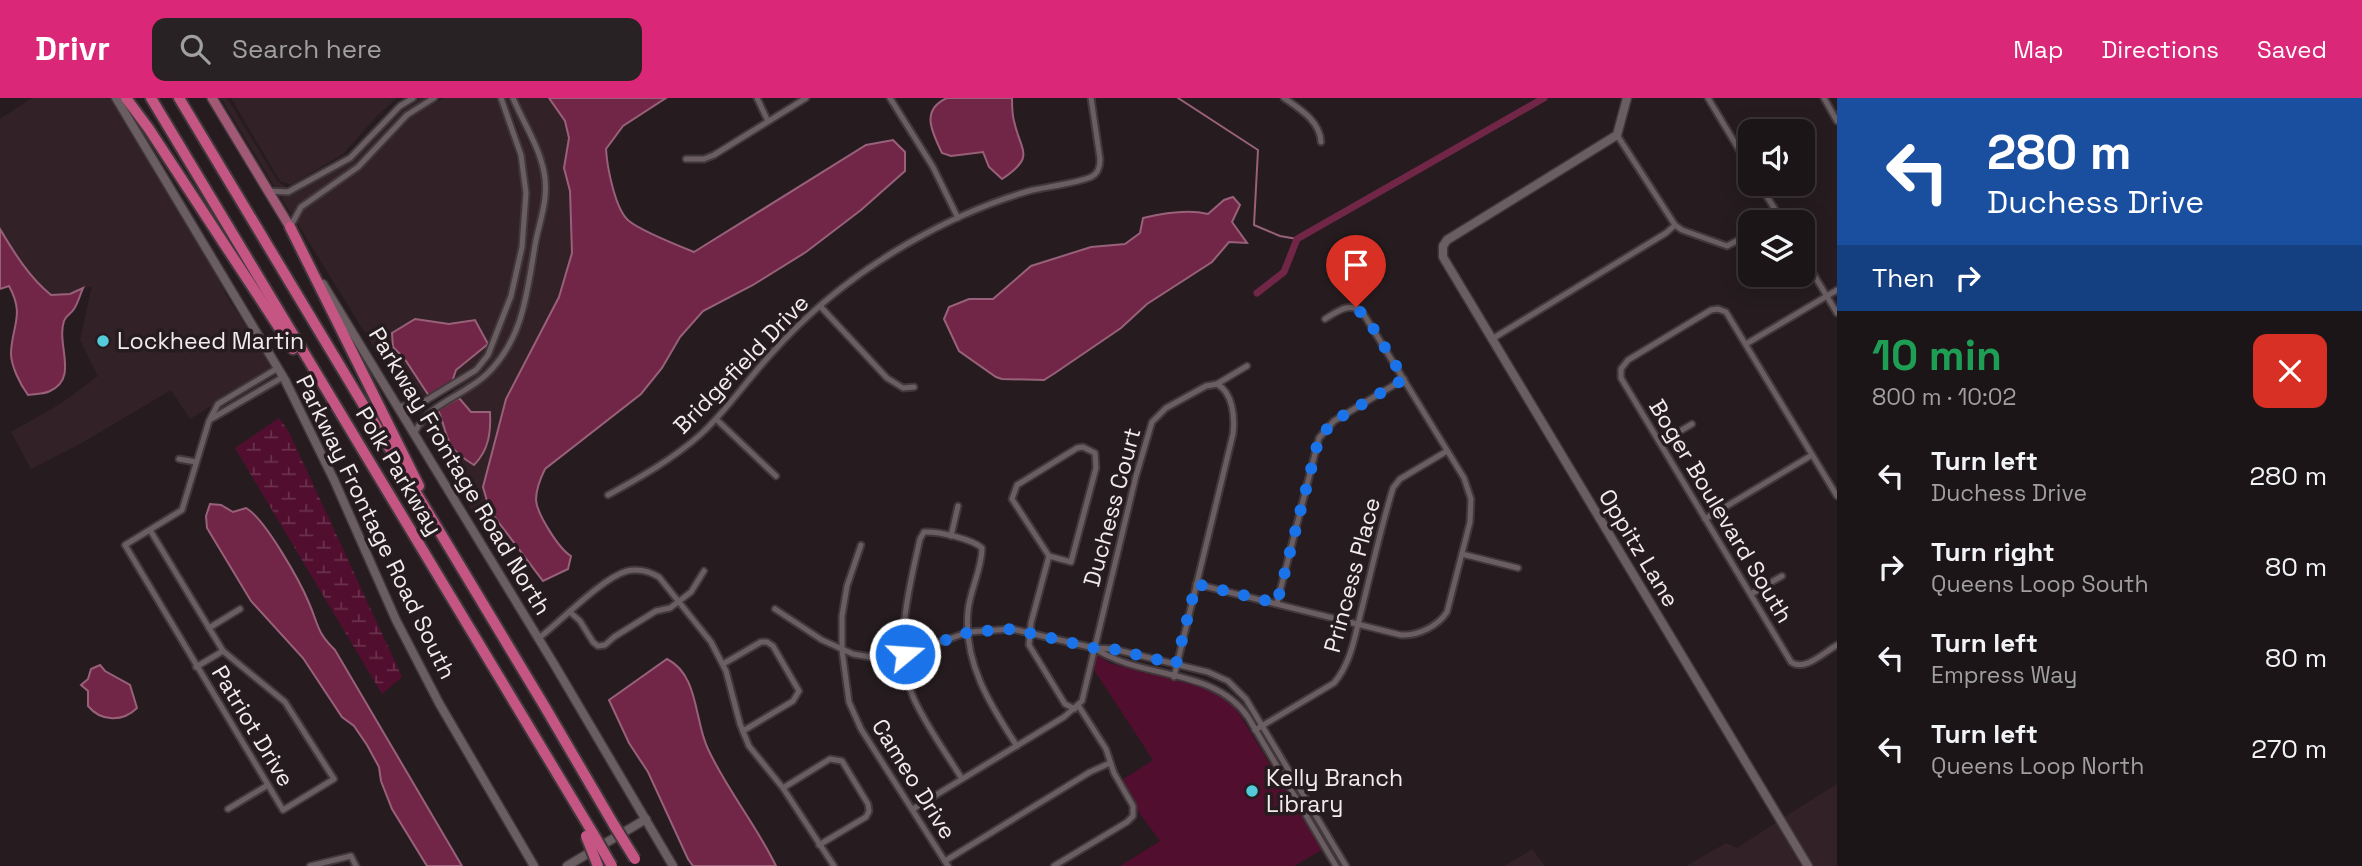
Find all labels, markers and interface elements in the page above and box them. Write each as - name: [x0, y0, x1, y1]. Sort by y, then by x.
- search box: [152, 18, 642, 81]
- text: Drivr: [35, 28, 110, 70]
- icon: search: [176, 30, 214, 68]
- text: Search here: [232, 32, 382, 66]
- text: Map: [2013, 34, 2063, 65]
- text: Directions: [2101, 34, 2219, 65]
- text: Saved: [2257, 34, 2327, 65]
- map controls: [1738, 119, 1815, 287]
- button: sound: [1738, 119, 1815, 196]
- text: 280 m: [1987, 121, 2132, 183]
- icon: left: [1872, 126, 1963, 217]
- text: Duchess Drive: [1987, 182, 2204, 222]
- button: layers: [1738, 210, 1815, 287]
- pin: [1326, 235, 1386, 307]
- icon: arrive: [1337, 246, 1375, 284]
- icon: right: [1949, 259, 1987, 297]
- text: Then: [1872, 261, 1935, 295]
- street label: Bridgefield Drive: [667, 288, 815, 440]
- street label: Parkway Frontage Road North: [362, 322, 558, 620]
- place label: Lockheed Martin: [117, 326, 304, 356]
- text: 10 min: [1872, 329, 2002, 382]
- marker: Lockheed Martin: [95, 333, 111, 349]
- button: close: [2253, 334, 2327, 408]
- street label: Parkway Frontage Road South: [289, 370, 463, 684]
- text: 800 m · 10:02: [1872, 382, 2016, 412]
- street label: Boger Boulevard South: [1642, 394, 1800, 628]
- street label: Polk Parkway: [349, 401, 449, 541]
- street label: Duchess Court: [1076, 424, 1148, 590]
- text: Turn left: [1931, 444, 2038, 478]
- icon: left: [1872, 457, 1910, 495]
- text: 280 m: [2249, 459, 2327, 493]
- text: Duchess Drive: [1931, 478, 2087, 508]
- street label: Oppitz Lane: [1592, 483, 1686, 613]
- street label: Princess Place: [1317, 494, 1387, 656]
- text: Turn right: [1931, 535, 2055, 569]
- icon: right: [1872, 548, 1910, 586]
- text: 80 m: [2265, 550, 2327, 584]
- text: Queens Loop South: [1931, 569, 2149, 599]
- position arrow: [868, 617, 942, 691]
- text: Turn left: [1931, 626, 2038, 660]
- icon: left: [1872, 639, 1910, 677]
- text: 80 m: [2265, 641, 2327, 675]
- street label: Patriot Drive: [205, 660, 301, 792]
- text: Empress Way: [1931, 660, 2077, 690]
- street label: Cameo Drive: [865, 713, 963, 845]
- text: Turn left: [1931, 717, 2038, 751]
- icon: left: [1872, 730, 1910, 768]
- text: 270 m: [2251, 732, 2327, 766]
- text: Queens Loop North: [1931, 751, 2144, 781]
- place label: Kelly Branch Library: [1266, 763, 1403, 819]
- marker: Kelly Branch Library: [1244, 783, 1260, 799]

